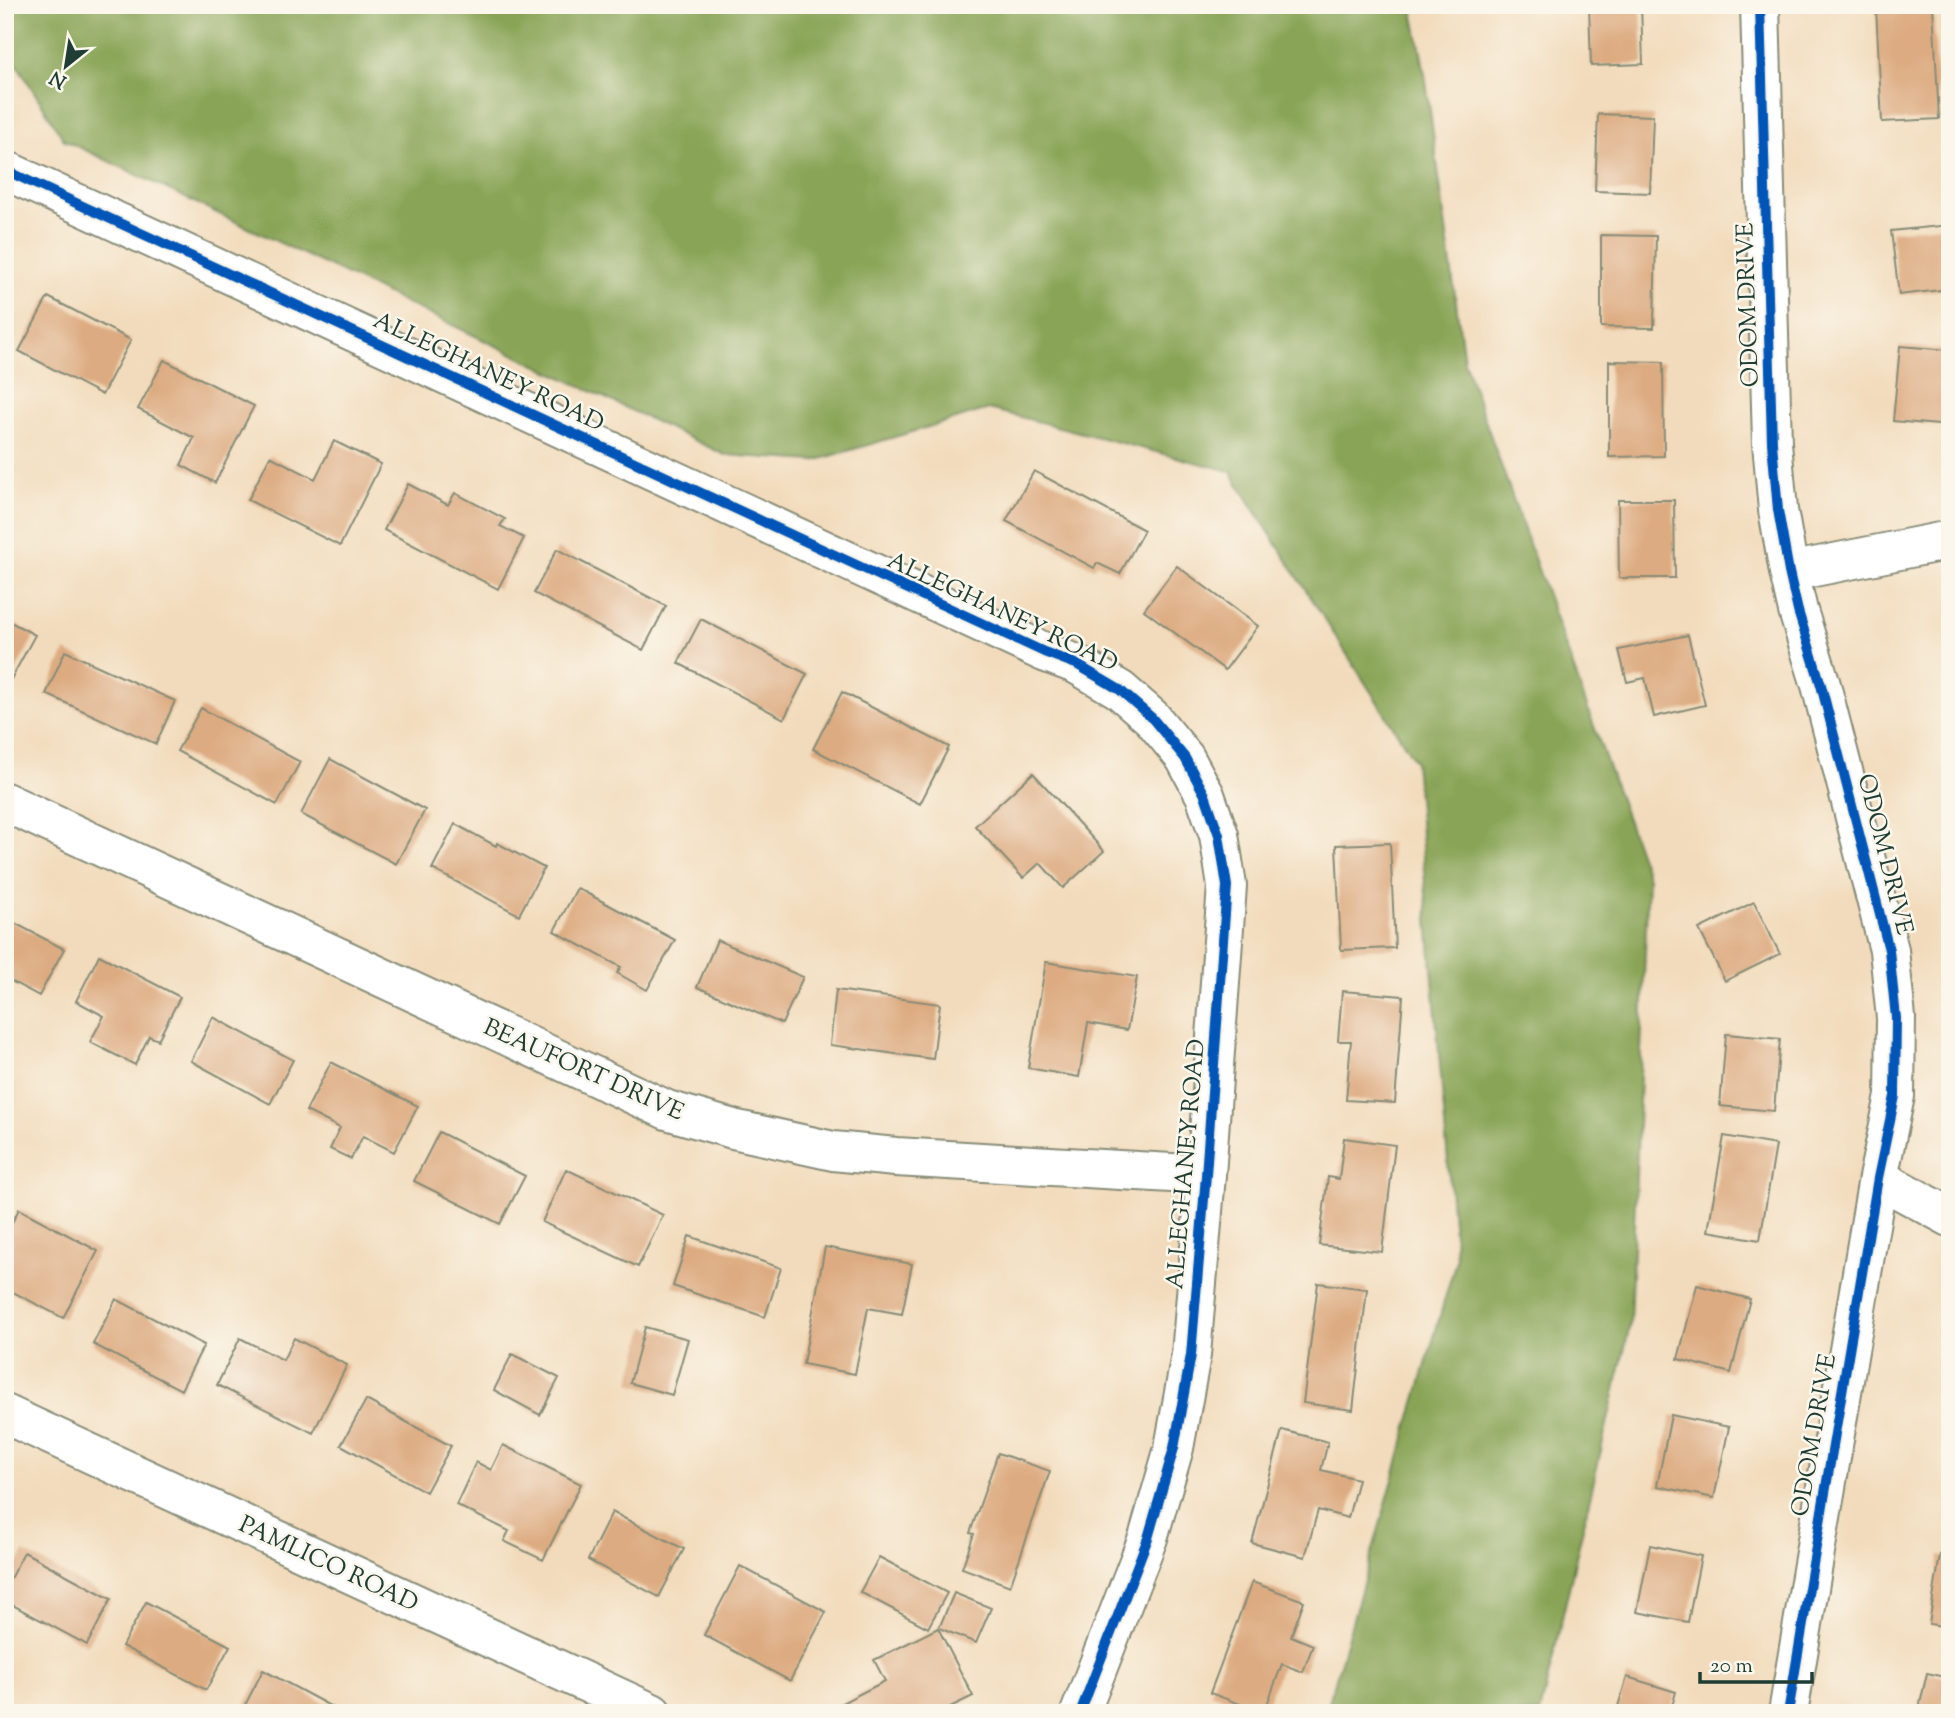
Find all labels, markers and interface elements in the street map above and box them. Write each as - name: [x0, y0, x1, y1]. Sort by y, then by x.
- north arrow: [32, 32, 102, 102]
- text: N: [45, 63, 72, 94]
- street label: ODOM DRIVE: [1729, 222, 1769, 388]
- street label: ALLEGHANEY ROAD: [367, 304, 609, 441]
- street label: ALLEGHANEY ROAD: [881, 544, 1123, 681]
- street label: ODOM DRIVE: [1848, 770, 1921, 939]
- street label: BEAUFORT DRIVE: [478, 1011, 689, 1131]
- street label: ALLEGHANEY ROAD: [1159, 1038, 1215, 1291]
- street label: ODOM DRIVE: [1784, 1351, 1846, 1519]
- street label: PAMLICO ROAD: [233, 1508, 423, 1621]
- scale bar: [1700, 1641, 1812, 1685]
- text: 20 m: [1710, 1652, 1753, 1682]

